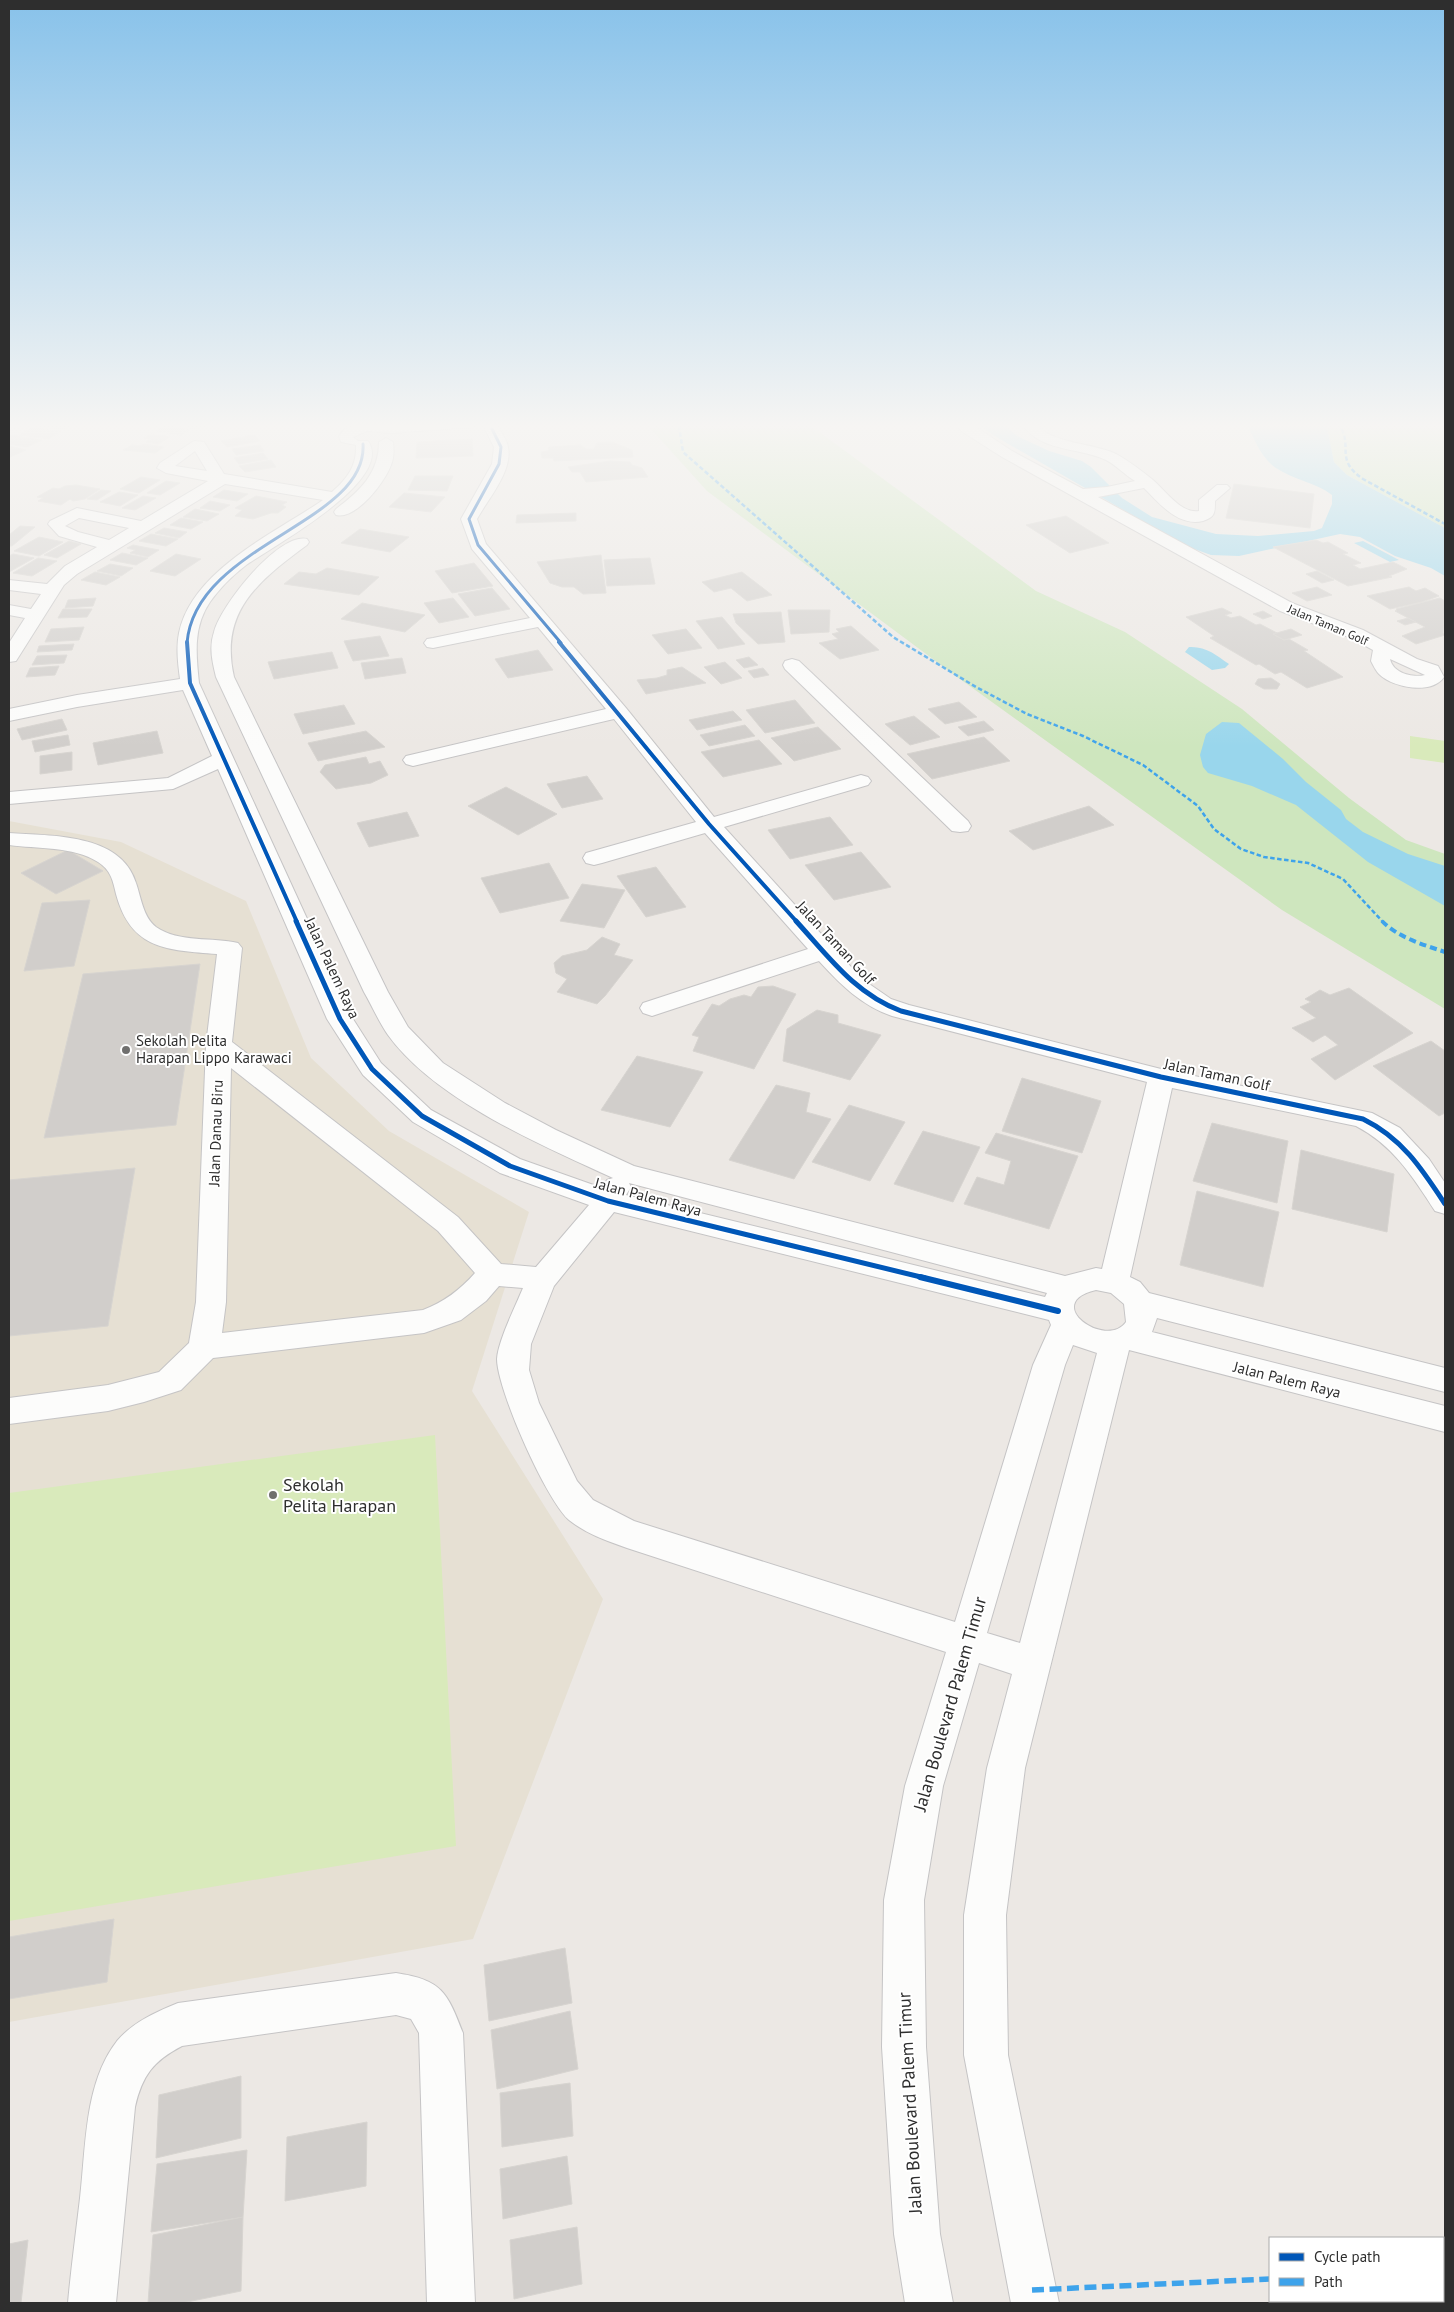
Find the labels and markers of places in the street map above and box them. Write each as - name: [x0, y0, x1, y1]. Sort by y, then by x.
- place label: Sekolah Pelita Harapan Lippo Karawaci: [136, 1031, 292, 1067]
- marker: Sekolah Pelita Harapan Lippo Karawaci: [120, 1044, 132, 1056]
- place label: Sekolah Pelita Harapan: [283, 1473, 396, 1517]
- marker: Sekolah Pelita Harapan: [267, 1489, 279, 1501]

